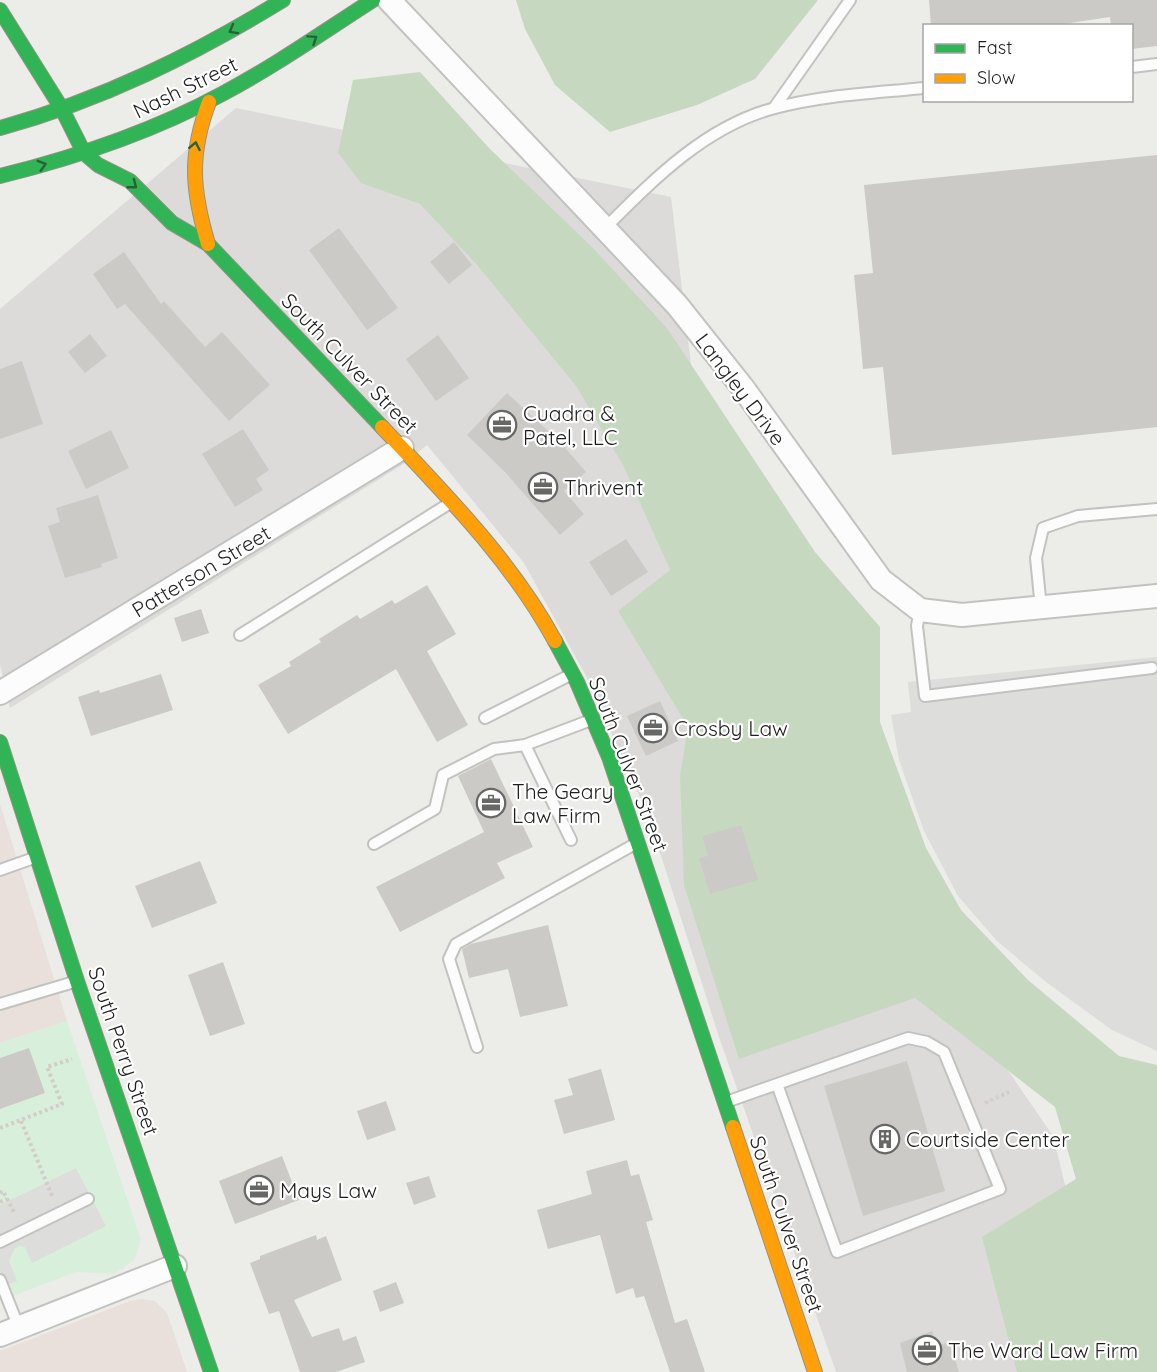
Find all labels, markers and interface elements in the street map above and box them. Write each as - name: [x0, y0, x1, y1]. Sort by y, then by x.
- one-way arrow: [229, 23, 239, 34]
- legend: [923, 24, 1133, 102]
- one-way arrow: [306, 35, 317, 46]
- text: Fast: [977, 36, 1012, 59]
- street label: Nash Street: [129, 51, 241, 123]
- text: Slow: [977, 66, 1015, 89]
- one-way arrow: [188, 141, 201, 151]
- one-way arrow: [36, 160, 47, 172]
- one-way arrow: [126, 177, 137, 188]
- street label: South Culver Street: [276, 287, 424, 439]
- street label: Langley Drive: [690, 328, 792, 450]
- place label: Cuadra & Patel, LLC: [523, 400, 618, 450]
- office icon: Cuadra & Patel, LLC: [486, 409, 518, 441]
- office icon: Thrivent: [527, 471, 559, 503]
- place label: Thrivent: [564, 474, 643, 500]
- street label: Patterson Street: [127, 519, 275, 623]
- street label: South Culver Street: [584, 673, 674, 855]
- office icon: Crosby Law: [637, 712, 669, 744]
- place label: Crosby Law: [674, 715, 788, 741]
- place label: The Geary Law Firm: [512, 778, 614, 828]
- office icon: The Geary Law Firm: [475, 787, 507, 819]
- street label: South Perry Street: [83, 963, 165, 1139]
- building icon: Courtside Center: [869, 1123, 901, 1155]
- place label: Courtside Center: [906, 1126, 1069, 1152]
- street label: South Culver Street: [745, 1132, 829, 1316]
- office icon: Mays Law: [243, 1174, 275, 1206]
- place label: Mays Law: [280, 1177, 377, 1203]
- office icon: The Ward Law Firm: [911, 1334, 943, 1366]
- place label: The Ward Law Firm: [948, 1337, 1138, 1363]

